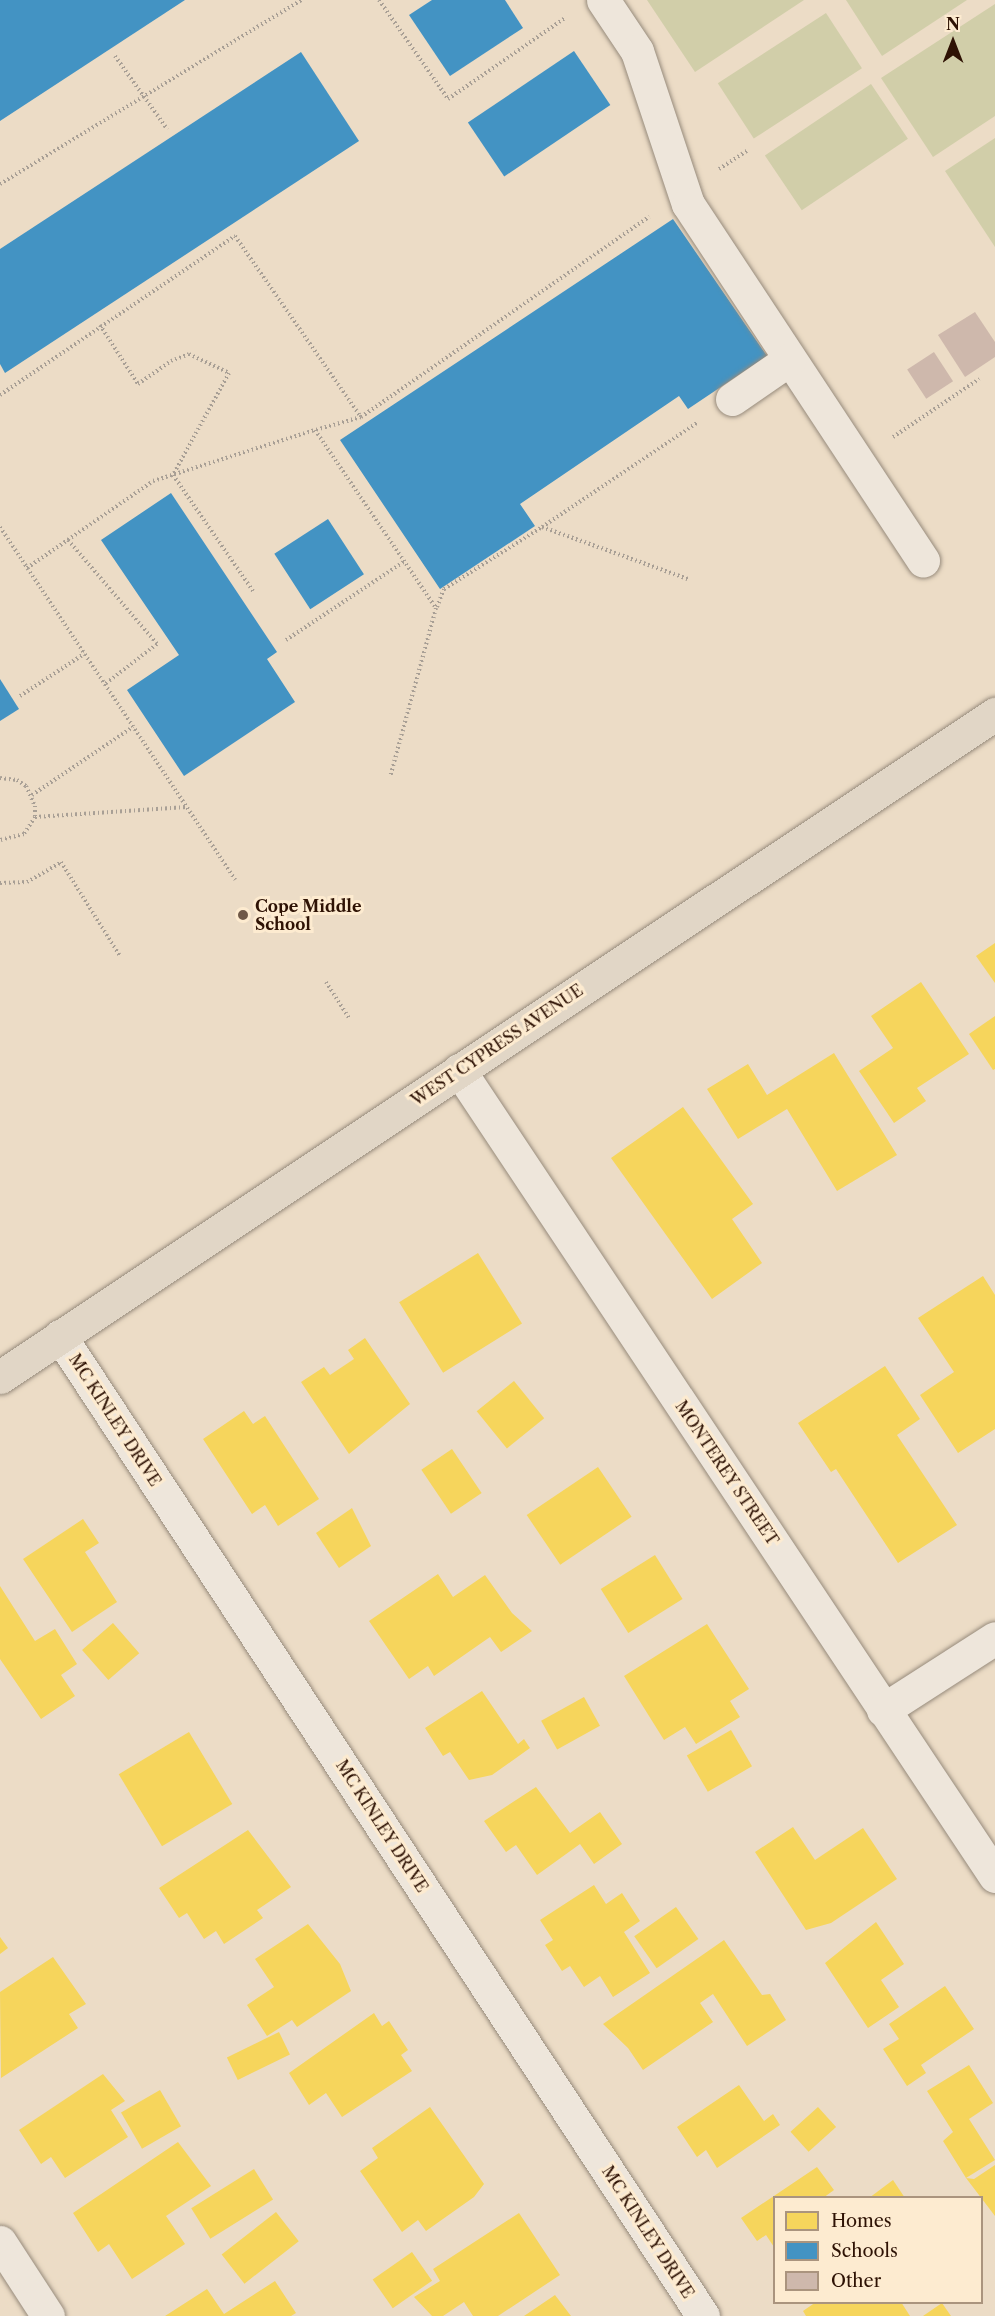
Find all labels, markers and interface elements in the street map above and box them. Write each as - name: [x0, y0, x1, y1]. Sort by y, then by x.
- north arrow: [923, 12, 983, 72]
- text: N: [946, 14, 960, 34]
- place label: Cope Middle School: [255, 896, 362, 934]
- marker: Cope Middle School: [236, 908, 250, 922]
- street label: WEST CYPRESS AVENUE: [407, 980, 587, 1110]
- street label: MC KINLEY DRIVE: [65, 1350, 165, 1490]
- street label: MONTEREY STREET: [671, 1397, 783, 1549]
- street label: MC KINLEY DRIVE: [332, 1756, 432, 1896]
- street label: MC KINLEY DRIVE: [598, 2162, 698, 2302]
- legend: [773, 2196, 983, 2304]
- text: Homes: [831, 2210, 892, 2232]
- text: Schools: [831, 2240, 898, 2262]
- text: Other: [831, 2270, 881, 2292]

